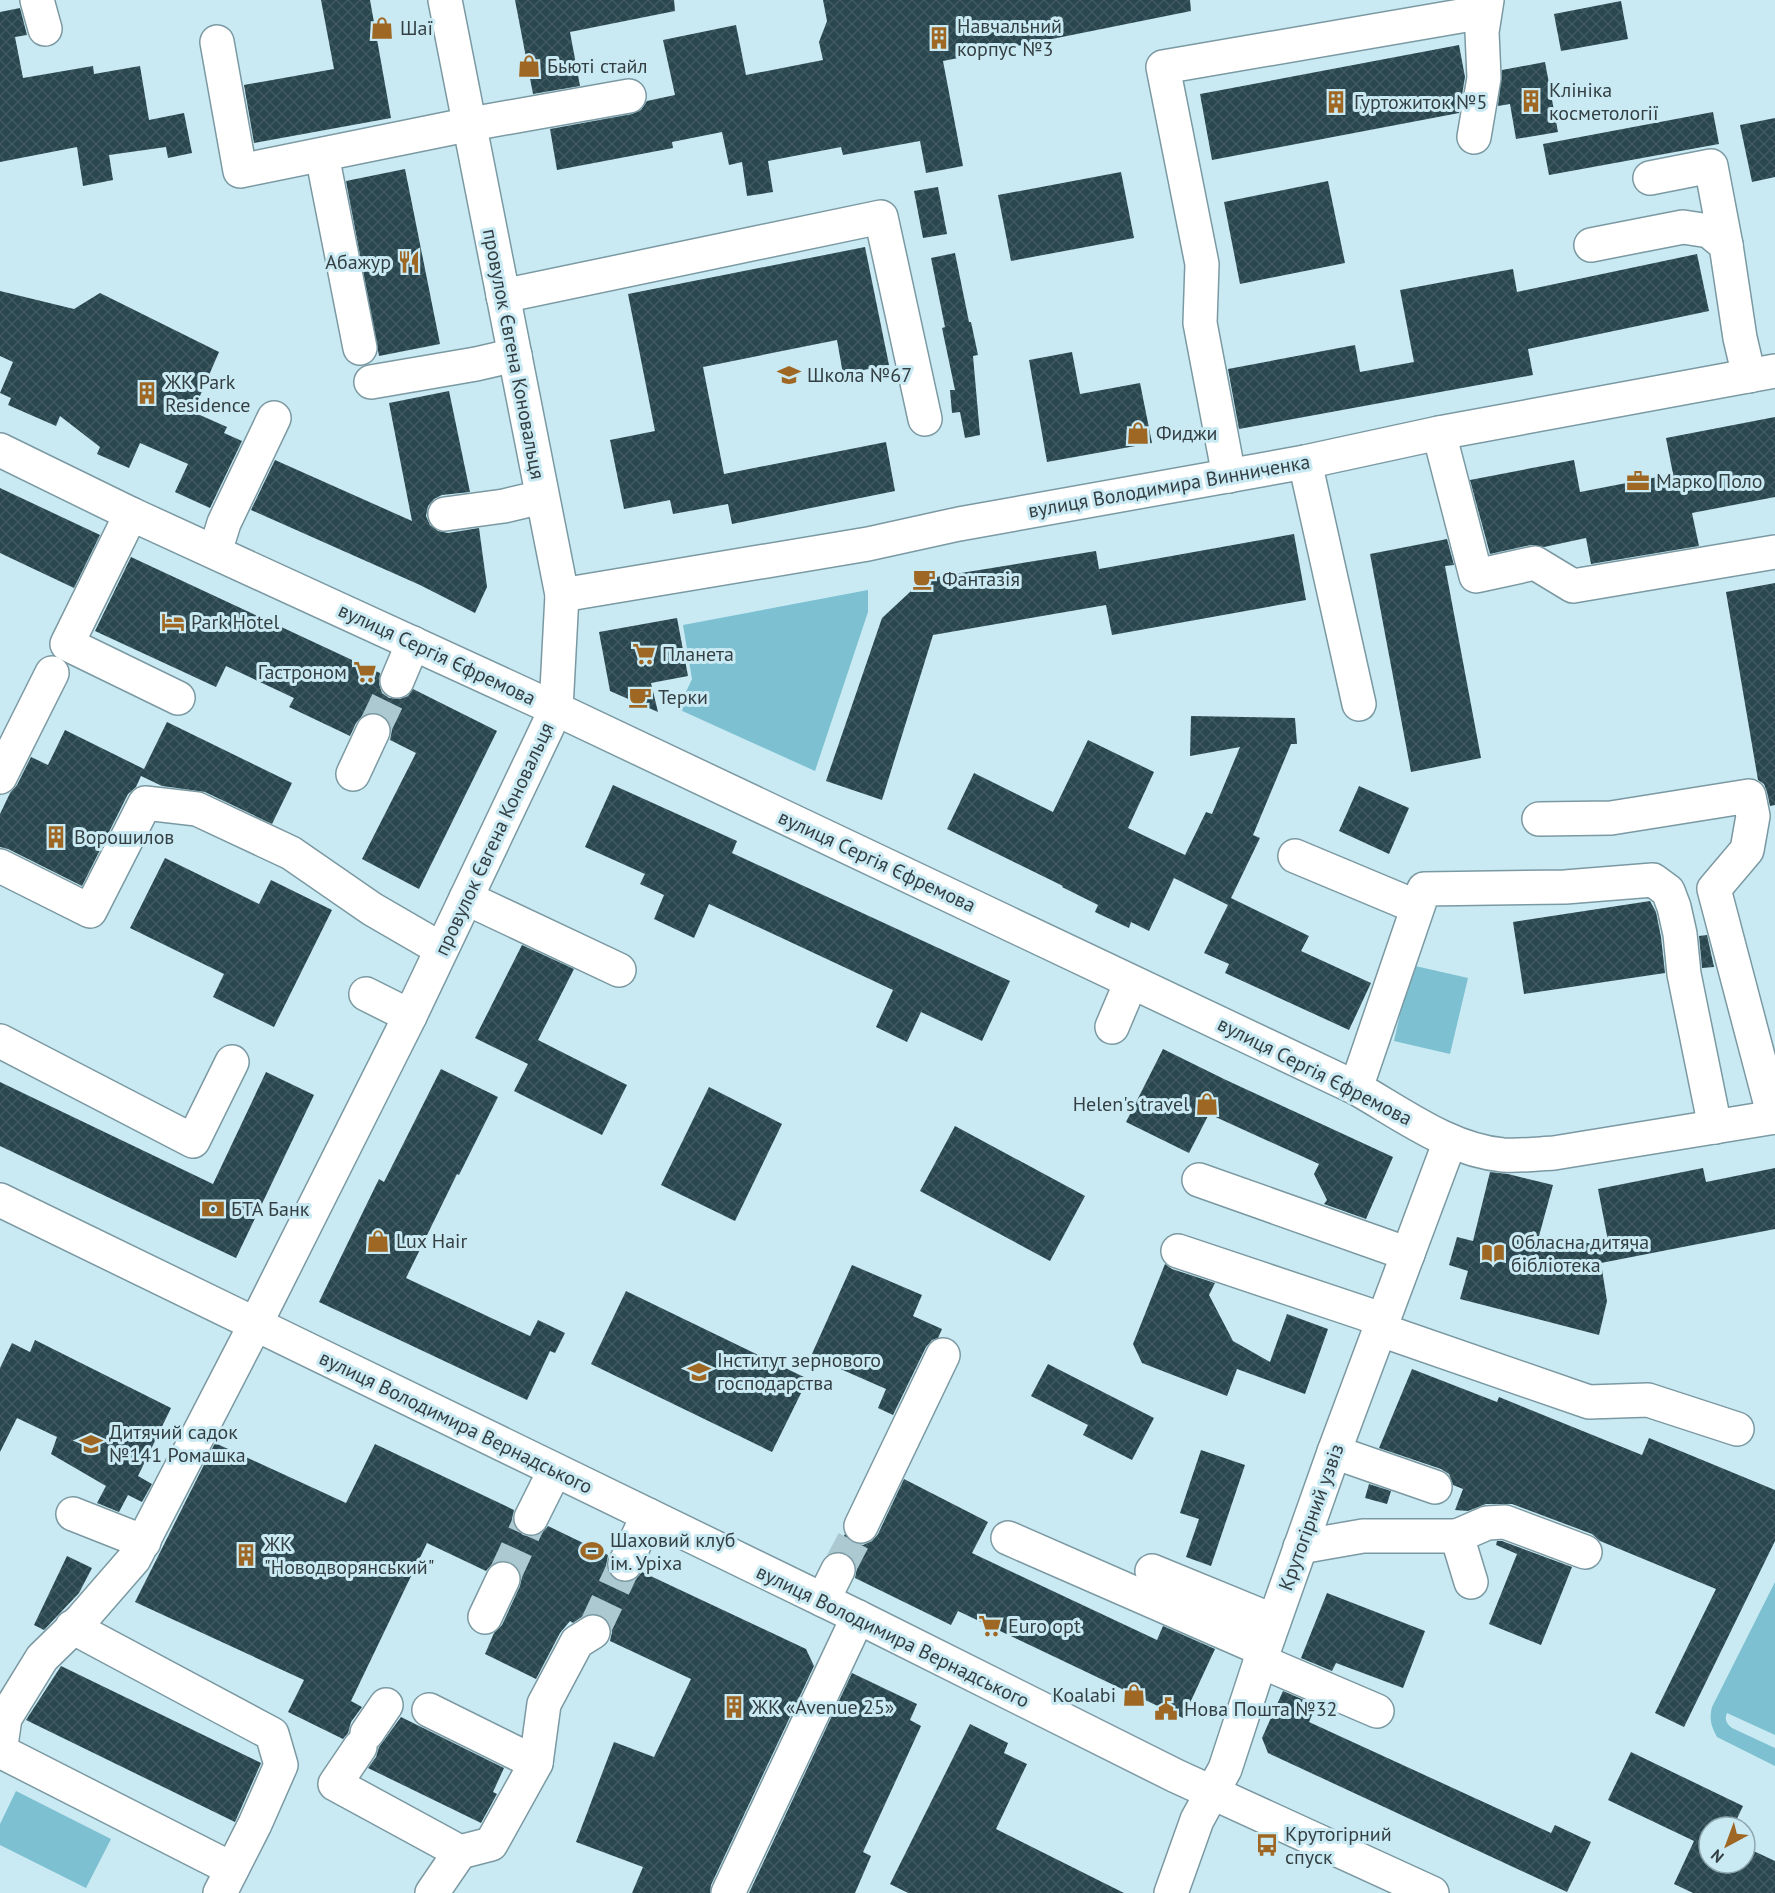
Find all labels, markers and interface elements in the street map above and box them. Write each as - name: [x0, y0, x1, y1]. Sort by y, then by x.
- place label: Навчальний корпус №3: [957, 13, 1062, 62]
- shop icon: Шаї: [369, 15, 395, 41]
- place label: Шаї: [400, 15, 433, 41]
- building icon: Навчальний корпус №3: [926, 25, 952, 51]
- shop icon: Бьюті стайл: [516, 53, 542, 79]
- place label: Бьюті стайл: [547, 53, 648, 79]
- place label: Клініка косметології: [1549, 77, 1658, 126]
- building icon: Клініка косметології: [1518, 88, 1544, 114]
- building icon: Гуртожиток №5: [1323, 89, 1349, 115]
- place label: Гуртожиток №5: [1354, 89, 1487, 115]
- street label: провулок Євгена Коновальця: [477, 227, 551, 481]
- place label: Абажур: [325, 249, 391, 275]
- restaurant icon: Абажур: [396, 249, 422, 275]
- school or university icon: Школа №67: [776, 362, 802, 388]
- place label: Школа №67: [807, 362, 912, 388]
- place label: ЖК Park Residence: [164, 369, 250, 418]
- building icon: ЖК Park Residence: [134, 380, 160, 406]
- shop icon: Фиджи: [1125, 420, 1151, 446]
- place label: Фиджи: [1156, 420, 1217, 446]
- street label: вулиця Володимира Винниченка: [1026, 448, 1312, 524]
- office icon: Марко Поло: [1625, 468, 1651, 494]
- place label: Марко Поло: [1656, 468, 1763, 494]
- cafe icon: Фантазія: [911, 566, 937, 592]
- place label: Фантазія: [942, 566, 1020, 592]
- street label: вулиця Сергія Єфремова: [334, 597, 540, 711]
- hotel icon: Park Hotel: [160, 609, 186, 635]
- place label: Park Hotel: [191, 609, 279, 635]
- supermarket icon: Планета: [631, 641, 657, 667]
- place label: Планета: [662, 641, 734, 667]
- place label: Гастроном: [258, 659, 347, 685]
- supermarket icon: Гастроном: [352, 659, 378, 685]
- cafe icon: Терки: [627, 684, 653, 710]
- place label: Терки: [658, 684, 708, 710]
- street label: провулок Євгена Коновальця: [428, 718, 560, 960]
- street label: вулиця Сергія Єфремова: [774, 804, 980, 918]
- building icon: Ворошилов: [43, 824, 69, 850]
- place label: Ворошилов: [74, 824, 174, 850]
- street label: вулиця Сергія Єфремова: [1213, 1011, 1417, 1131]
- place label: Helen's travel: [1073, 1091, 1189, 1117]
- shop icon: Helen's travel: [1194, 1091, 1220, 1117]
- bank icon: БТА Банк: [200, 1196, 226, 1222]
- place label: БТА Банк: [231, 1196, 310, 1222]
- shop icon: Lux Hair: [365, 1228, 391, 1254]
- place label: Lux Hair: [396, 1228, 467, 1254]
- place label: Обласна дитяча бібліотека: [1511, 1229, 1649, 1278]
- library icon: Обласна дитяча бібліотека: [1480, 1240, 1506, 1266]
- street label: вулиця Володимира Вернадського: [315, 1344, 597, 1500]
- place label: Інститут зернового господарства: [717, 1347, 881, 1396]
- school or university icon: Інститут зернового господарства: [686, 1359, 712, 1385]
- place label: Дитячий садок №141 Ромашка: [109, 1419, 246, 1468]
- school or university icon: Дитячий садок №141 Ромашка: [78, 1431, 104, 1457]
- street label: Крутогірний узвіз: [1272, 1440, 1350, 1594]
- place label: Шаховий клуб ім. Уріха: [610, 1527, 735, 1576]
- place label: ЖК "Новодворянський": [263, 1531, 434, 1580]
- sports icon: Шаховий клуб ім. Уріха: [579, 1538, 605, 1564]
- building icon: ЖК "Новодворянський": [233, 1542, 259, 1568]
- street label: вулиця Володимира Вернадського: [752, 1558, 1034, 1714]
- supermarket icon: Euro opt: [977, 1613, 1003, 1639]
- place label: Euro opt: [1008, 1613, 1081, 1639]
- place label: Koalabi: [1052, 1682, 1116, 1708]
- shop icon: Koalabi: [1121, 1682, 1147, 1708]
- building icon: ЖК «Avenue 25»: [721, 1694, 747, 1720]
- place label: ЖК «Avenue 25»: [751, 1694, 894, 1720]
- public building icon: Нова Пошта №32: [1153, 1696, 1179, 1722]
- place label: Нова Пошта №32: [1184, 1696, 1338, 1722]
- north arrow: [1697, 1815, 1757, 1875]
- place label: Крутогірний спуск: [1285, 1821, 1392, 1870]
- bus stop icon: Крутогірний спуск: [1254, 1832, 1280, 1858]
- text: N: [1707, 1845, 1728, 1867]

